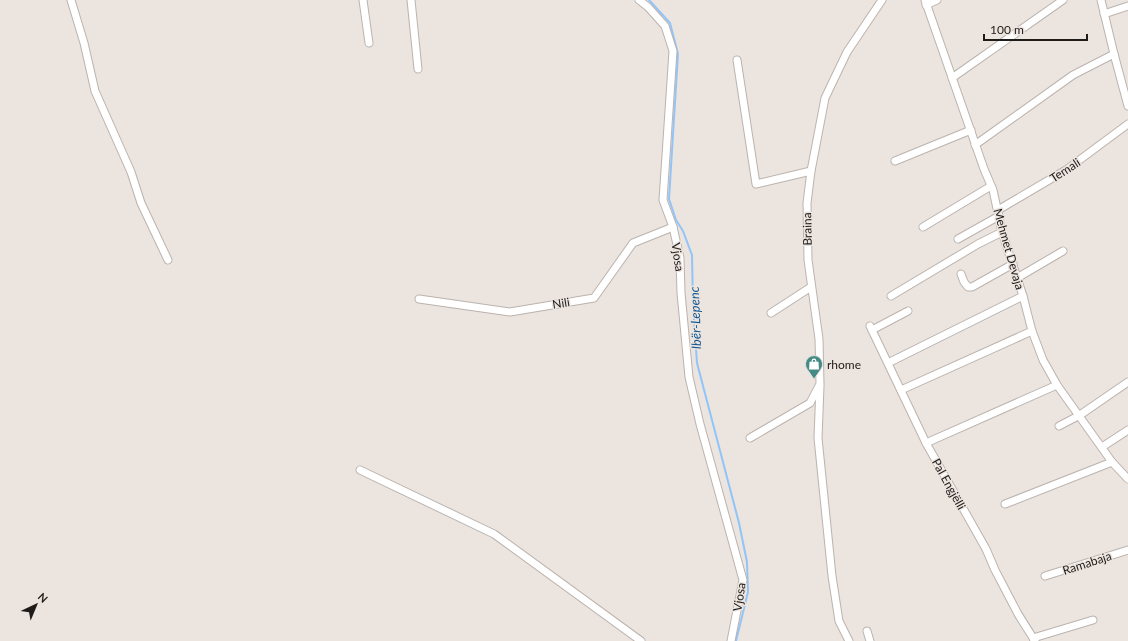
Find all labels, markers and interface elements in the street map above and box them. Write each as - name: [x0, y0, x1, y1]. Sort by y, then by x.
- scale bar: [984, 16, 1087, 42]
- text: 100 m: [990, 22, 1024, 37]
- street label: Temali: [1047, 155, 1083, 185]
- street label: Mehmet Devaja: [990, 207, 1028, 291]
- street label: Braina: [799, 212, 815, 246]
- street label: Vjosa: [669, 242, 687, 272]
- water label: Ibër-Lepenc: [686, 286, 704, 350]
- street label: Nili: [551, 294, 571, 312]
- shop icon: rhome: [804, 354, 824, 379]
- place label: rhome: [827, 357, 861, 372]
- street label: Pal Engjëlli: [929, 456, 969, 512]
- street label: Ramabaja: [1061, 548, 1113, 578]
- street label: Vjosa: [729, 581, 749, 612]
- north arrow: [16, 585, 56, 625]
- text: N: [36, 590, 51, 605]

